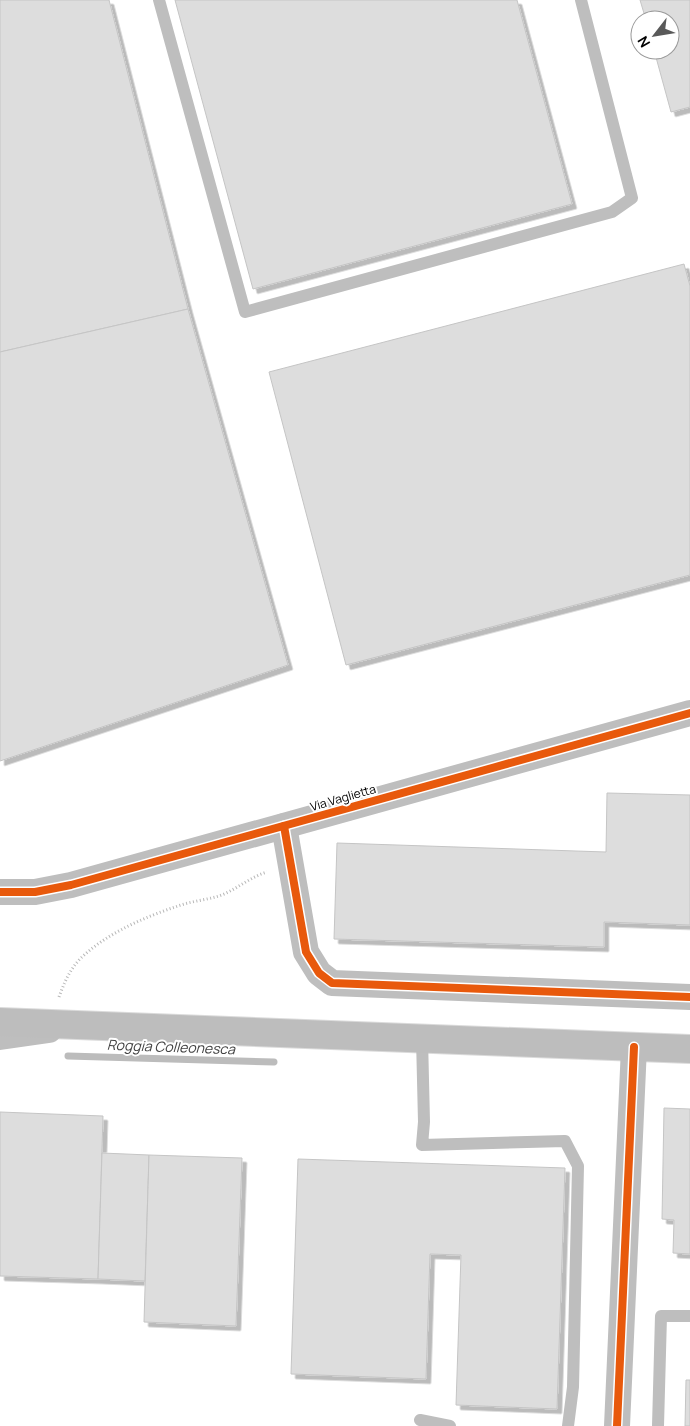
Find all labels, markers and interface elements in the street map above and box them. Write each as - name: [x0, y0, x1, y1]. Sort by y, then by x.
- north arrow: [630, 10, 680, 60]
- text: N: [633, 33, 654, 51]
- street label: Via Vaglietta: [308, 780, 378, 815]
- water label: Roggia Colleonesca: [107, 1035, 237, 1058]

